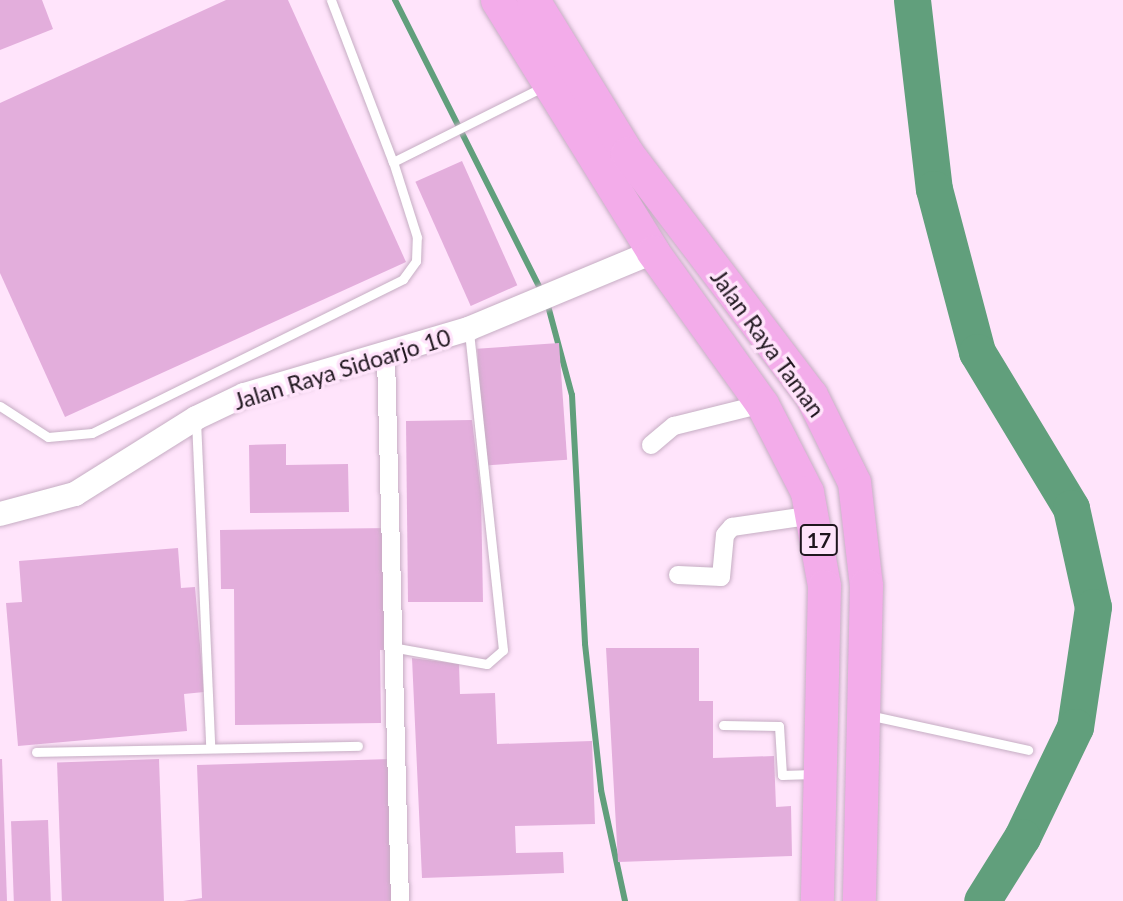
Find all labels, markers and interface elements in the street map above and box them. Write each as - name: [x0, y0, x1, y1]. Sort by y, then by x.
- street label: Jalan Raya Taman: [705, 264, 831, 422]
- street label: Jalan Raya Sidoarjo 10: [230, 323, 454, 415]
- road number: 17: [800, 522, 838, 558]

